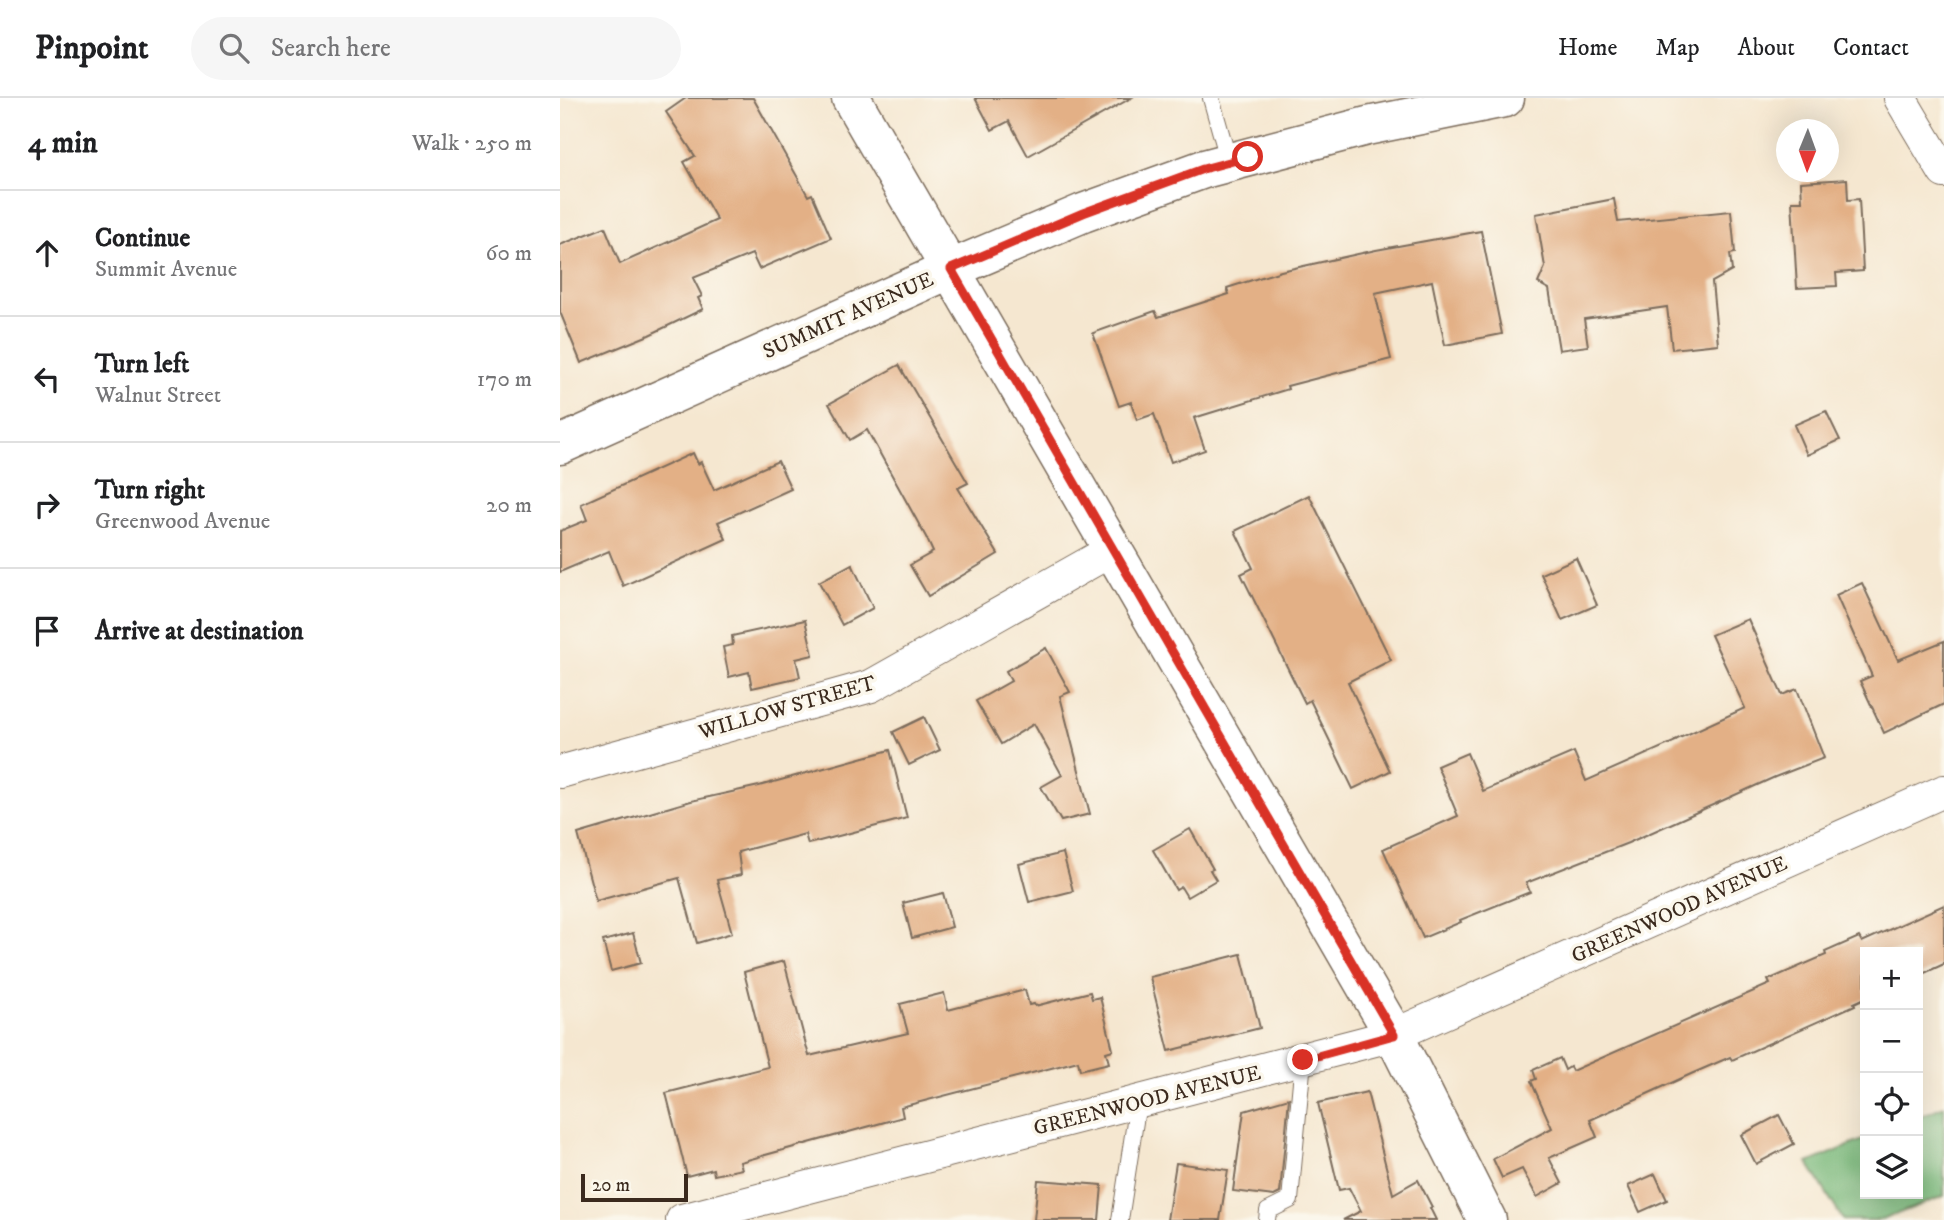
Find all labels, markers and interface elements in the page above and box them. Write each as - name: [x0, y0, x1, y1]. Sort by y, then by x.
- search box: [191, 17, 681, 80]
- text: Pinpoint: [35, 28, 149, 69]
- icon: search: [215, 29, 253, 67]
- text: Search here: [271, 32, 391, 65]
- text: Home: [1558, 33, 1617, 63]
- text: Map: [1655, 33, 1700, 63]
- text: About: [1738, 33, 1795, 63]
- text: Contact: [1833, 33, 1909, 63]
- north arrow: [1776, 119, 1839, 182]
- text: 4 min: [28, 125, 98, 162]
- text: Walk · 250 m: [412, 129, 532, 158]
- route start: [1232, 141, 1263, 172]
- text: Continue: [95, 222, 190, 255]
- icon: ahead: [28, 234, 66, 272]
- text: 60 m: [485, 239, 532, 268]
- text: Summit Avenue: [95, 255, 237, 284]
- street label: SUMMIT AVENUE: [759, 267, 938, 365]
- text: Turn left: [95, 348, 189, 381]
- icon: left: [28, 360, 66, 398]
- text: 170 m: [477, 365, 532, 394]
- text: Walnut Street: [95, 381, 221, 410]
- text: Turn right: [95, 474, 205, 507]
- icon: right: [28, 486, 66, 524]
- text: 20 m: [486, 491, 532, 520]
- text: Greenwood Avenue: [95, 507, 270, 536]
- icon: arrive: [28, 612, 66, 650]
- text: Arrive at destination: [95, 615, 304, 648]
- street label: WILLOW STREET: [695, 670, 879, 746]
- street label: GREENWOOD AVENUE: [1567, 850, 1791, 969]
- map controls: [1860, 947, 1923, 1199]
- button: +: [1860, 947, 1923, 1010]
- button: −: [1860, 1010, 1923, 1073]
- route end: [1287, 1044, 1318, 1075]
- street label: GREENWOOD AVENUE: [1031, 1060, 1264, 1142]
- button: locate: [1860, 1073, 1923, 1136]
- button: layers: [1860, 1136, 1923, 1199]
- scale bar: [581, 1171, 688, 1203]
- text: 20 m: [592, 1174, 630, 1197]

